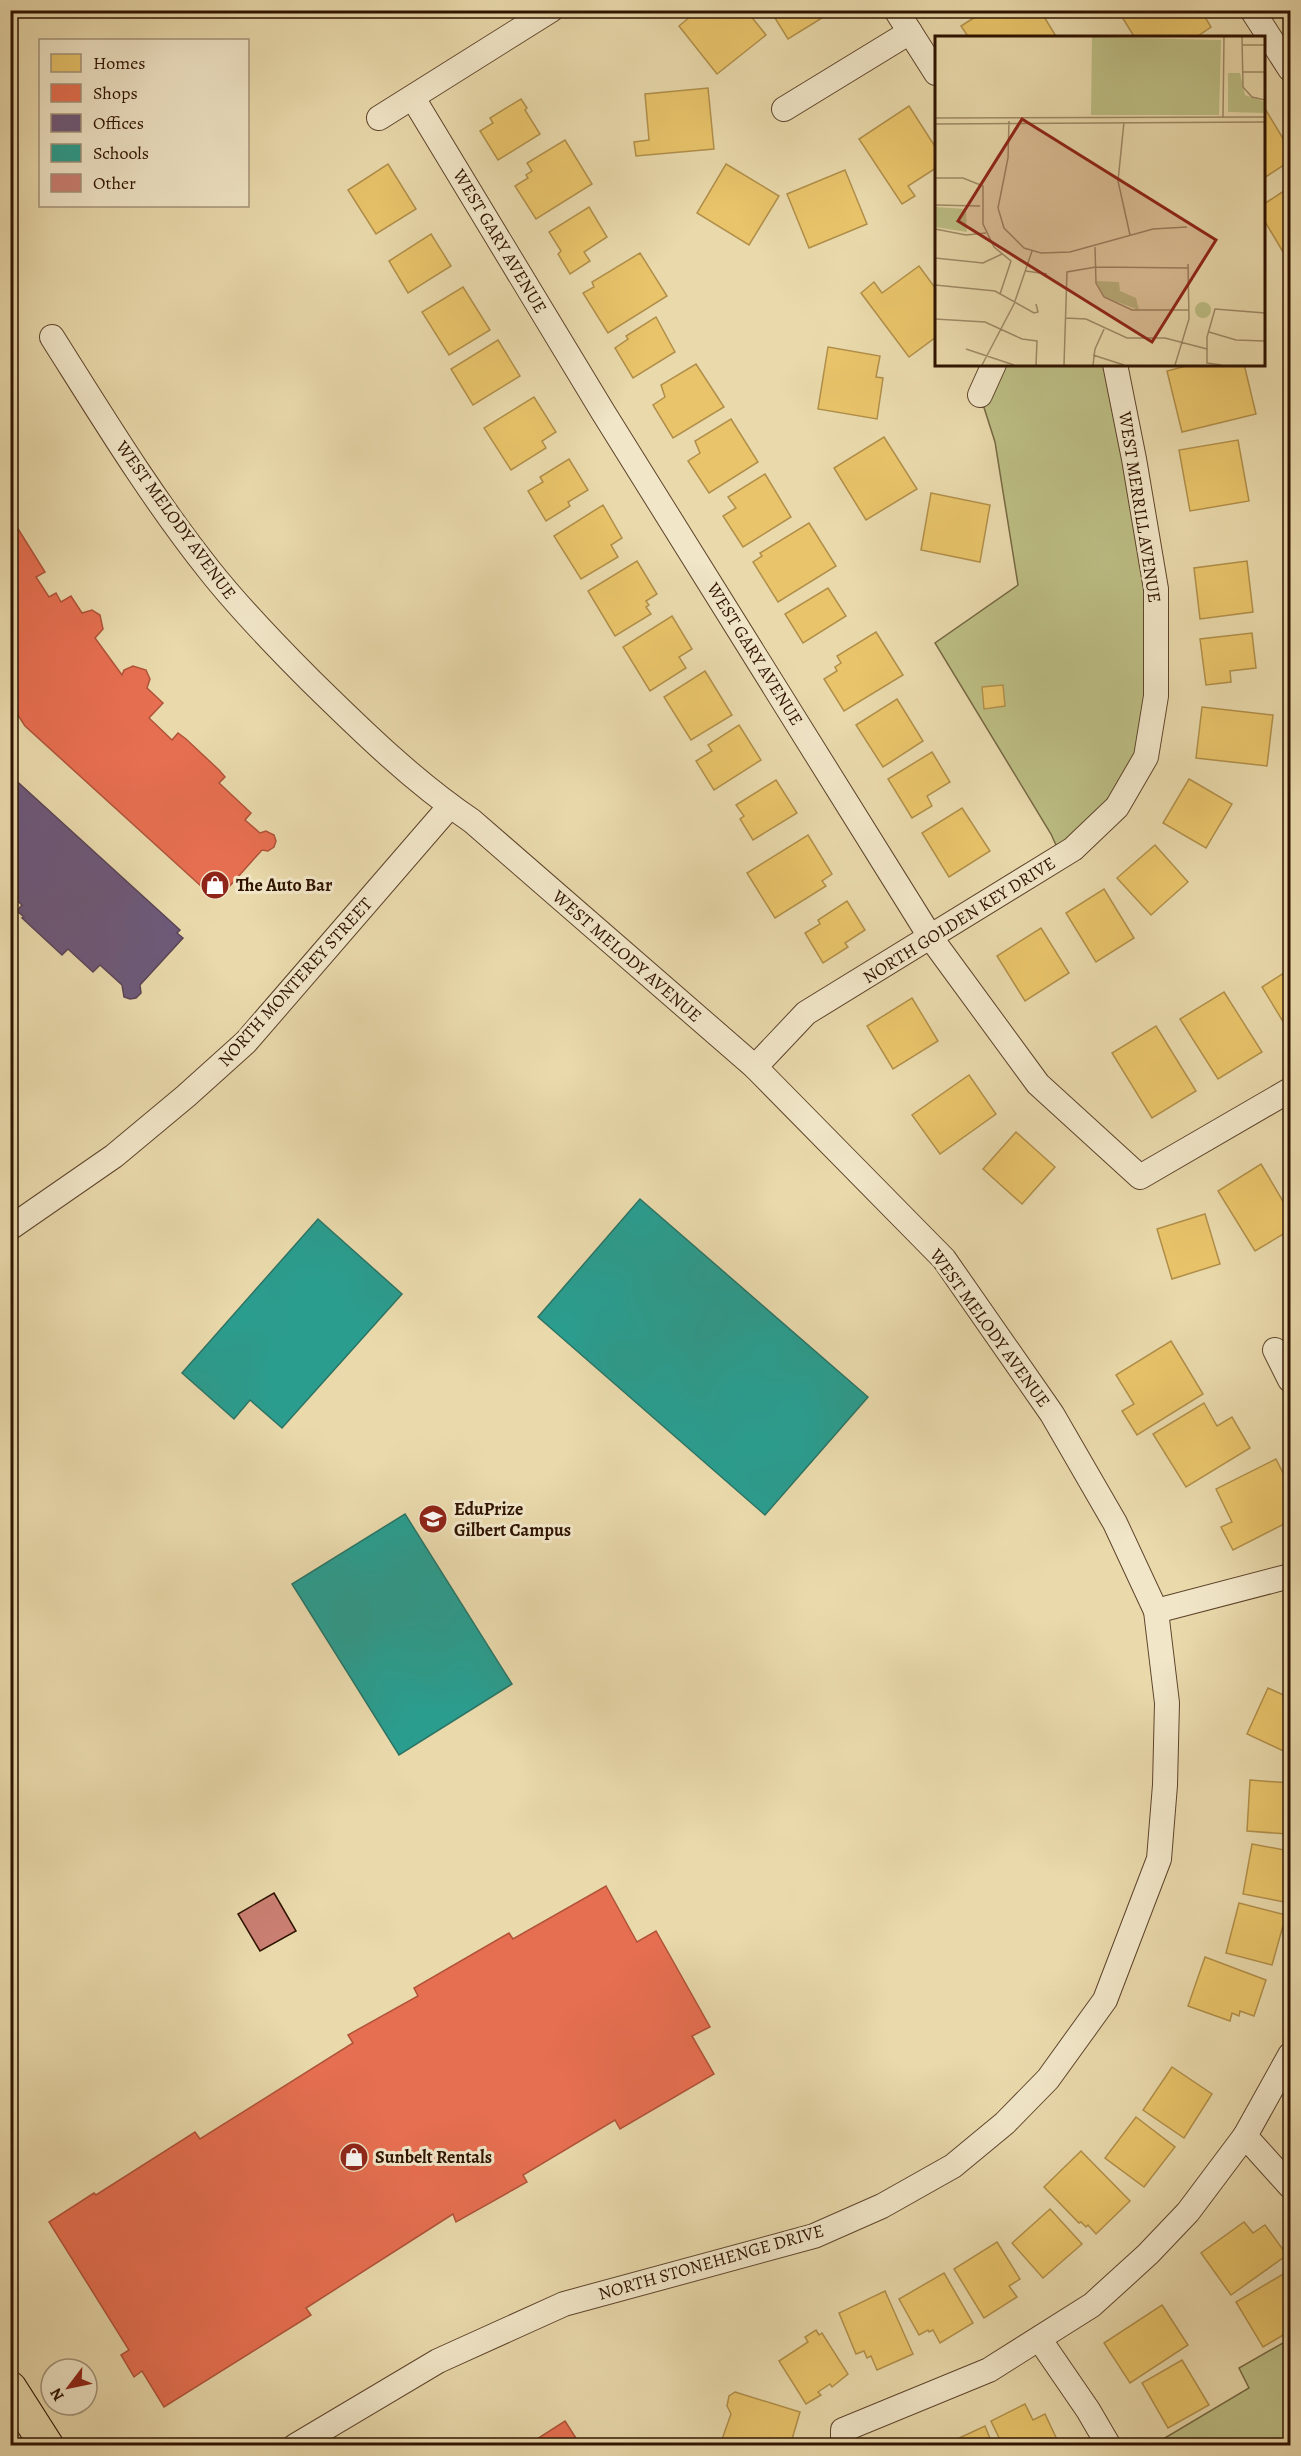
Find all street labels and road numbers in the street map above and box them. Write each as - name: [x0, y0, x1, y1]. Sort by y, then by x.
- street label: WEST GARY AVENUE: [447, 164, 553, 318]
- street label: WEST MERRILL AVENUE: [1113, 409, 1167, 604]
- street label: WEST MELODY AVENUE: [110, 435, 242, 604]
- street label: WEST GARY AVENUE: [701, 577, 809, 730]
- street label: NORTH GOLDEN KEY DRIVE: [858, 851, 1060, 989]
- street label: WEST MELODY AVENUE: [546, 884, 707, 1028]
- street label: NORTH MONTEREY STREET: [213, 892, 378, 1072]
- street label: WEST MELODY AVENUE: [924, 1243, 1056, 1412]
- street label: NORTH STONEHENGE DRIVE: [595, 2218, 827, 2306]

